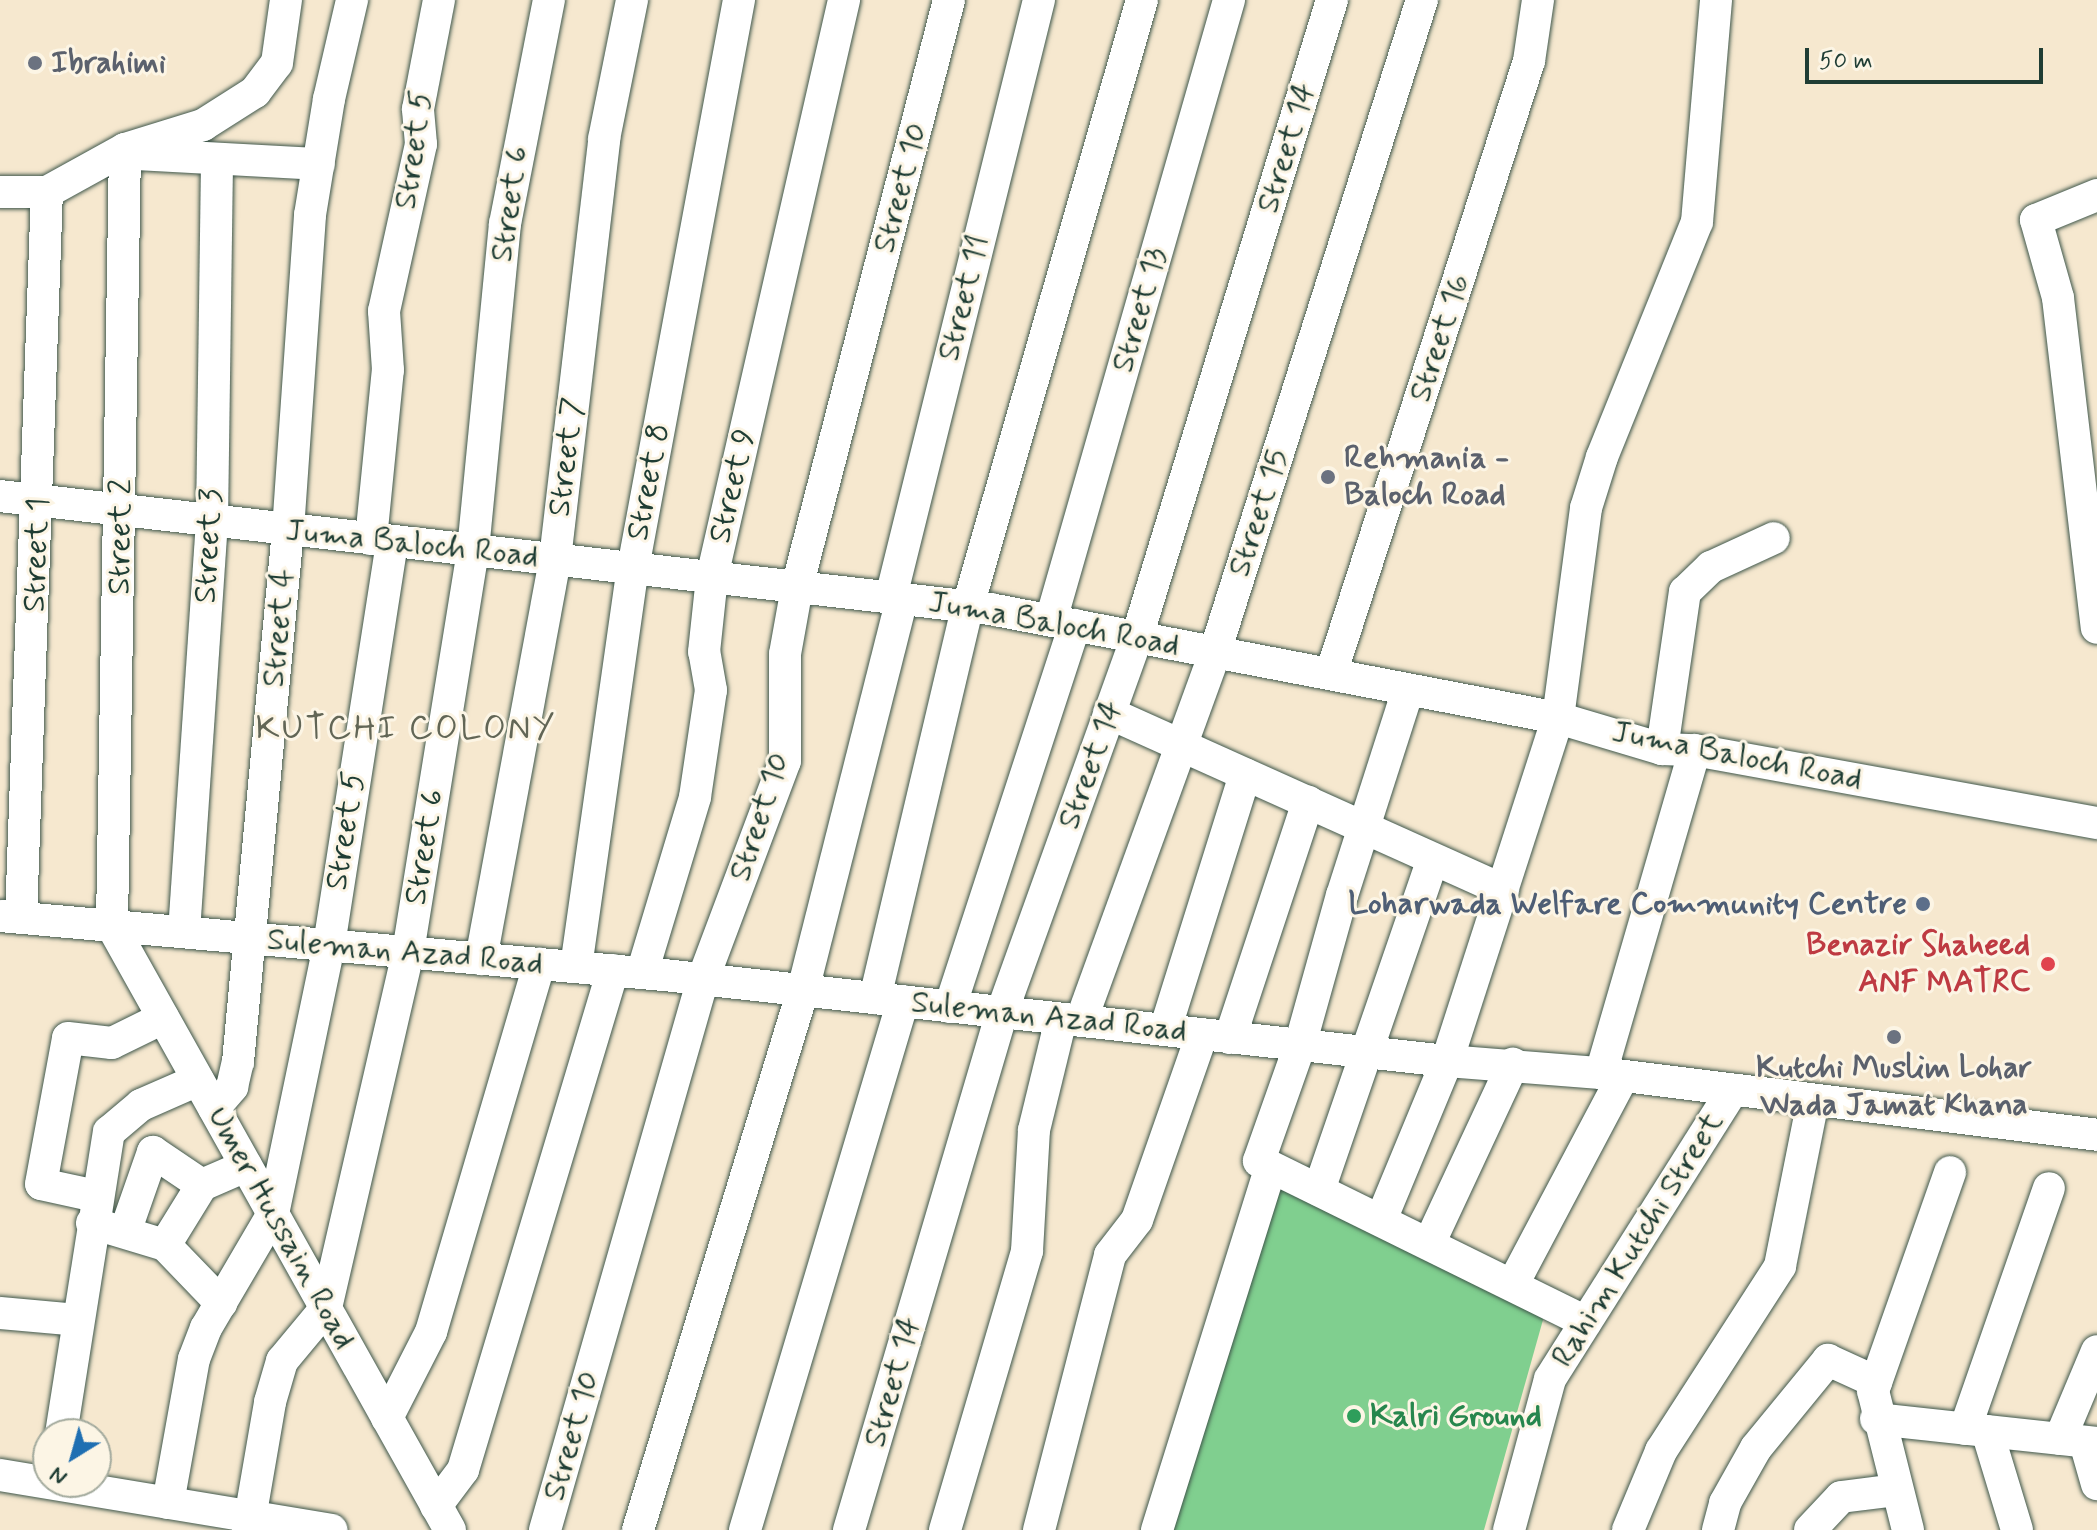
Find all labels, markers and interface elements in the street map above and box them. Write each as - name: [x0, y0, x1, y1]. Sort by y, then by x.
- scale bar: [1809, 32, 2047, 82]
- place label: Ibrahimi: [51, 44, 166, 82]
- text: 50 m: [1819, 46, 1873, 77]
- marker: Ibrahimi: [26, 54, 44, 72]
- street label: Street 14: [1249, 78, 1325, 218]
- street label: Street 5: [387, 88, 441, 212]
- street label: Street 10: [865, 119, 937, 257]
- street label: Street 6: [483, 144, 537, 264]
- street label: Street 11: [930, 231, 998, 365]
- street label: Street 13: [1104, 243, 1176, 377]
- street label: Street 16: [1401, 269, 1479, 407]
- street label: Street 7: [541, 395, 593, 519]
- street label: Street 8: [619, 420, 679, 544]
- street label: Street 9: [701, 425, 765, 547]
- place label: Rehmania - Baloch Road: [1344, 440, 1509, 515]
- street label: Street 15: [1220, 444, 1298, 582]
- marker: Rehmania - Baloch Road: [1319, 468, 1337, 486]
- street label: Street 2: [101, 479, 141, 595]
- street label: Street 3: [187, 488, 231, 604]
- street label: Street 1: [16, 497, 58, 613]
- street label: Juma Baloch Road: [286, 512, 538, 576]
- street label: Street 4: [255, 567, 303, 689]
- street label: Juma Baloch Road: [928, 583, 1180, 665]
- street label: Street 14: [1050, 695, 1132, 835]
- district label: KUTCHI COLONY: [256, 709, 556, 749]
- street label: Juma Baloch Road: [1611, 713, 1863, 799]
- street label: Street 10: [721, 748, 799, 886]
- street label: Street 5: [318, 769, 374, 893]
- street label: Street 6: [397, 786, 453, 908]
- place label: Loharwada Welfare Community Centre: [1359, 885, 1907, 923]
- marker: Loharwada Welfare Community Centre: [1914, 895, 1932, 913]
- street label: Suleman Azad Road: [266, 921, 544, 983]
- place label: Benazir Shaheed ANF MATRC: [1805, 927, 2030, 1002]
- marker: Benazir Shaheed ANF MATRC: [2037, 953, 2059, 975]
- street label: Suleman Azad Road: [910, 984, 1188, 1050]
- marker: Kutchi Muslim Lohar Wada Jamat Khana: [1885, 1028, 1903, 1046]
- place label: Kutchi Muslim Lohar Wada Jamat Khana: [1751, 1050, 2037, 1125]
- street label: Umer Hussain Road: [202, 1106, 360, 1350]
- street label: Rahim Kutchi Street: [1545, 1107, 1731, 1373]
- street label: Street 14: [856, 1312, 930, 1452]
- street label: Street 10: [535, 1367, 609, 1505]
- place label: Kalri Ground: [1370, 1397, 1542, 1435]
- marker: Kalri Ground: [1345, 1407, 1363, 1425]
- north arrow: [32, 1418, 112, 1498]
- text: N: [44, 1460, 73, 1491]

